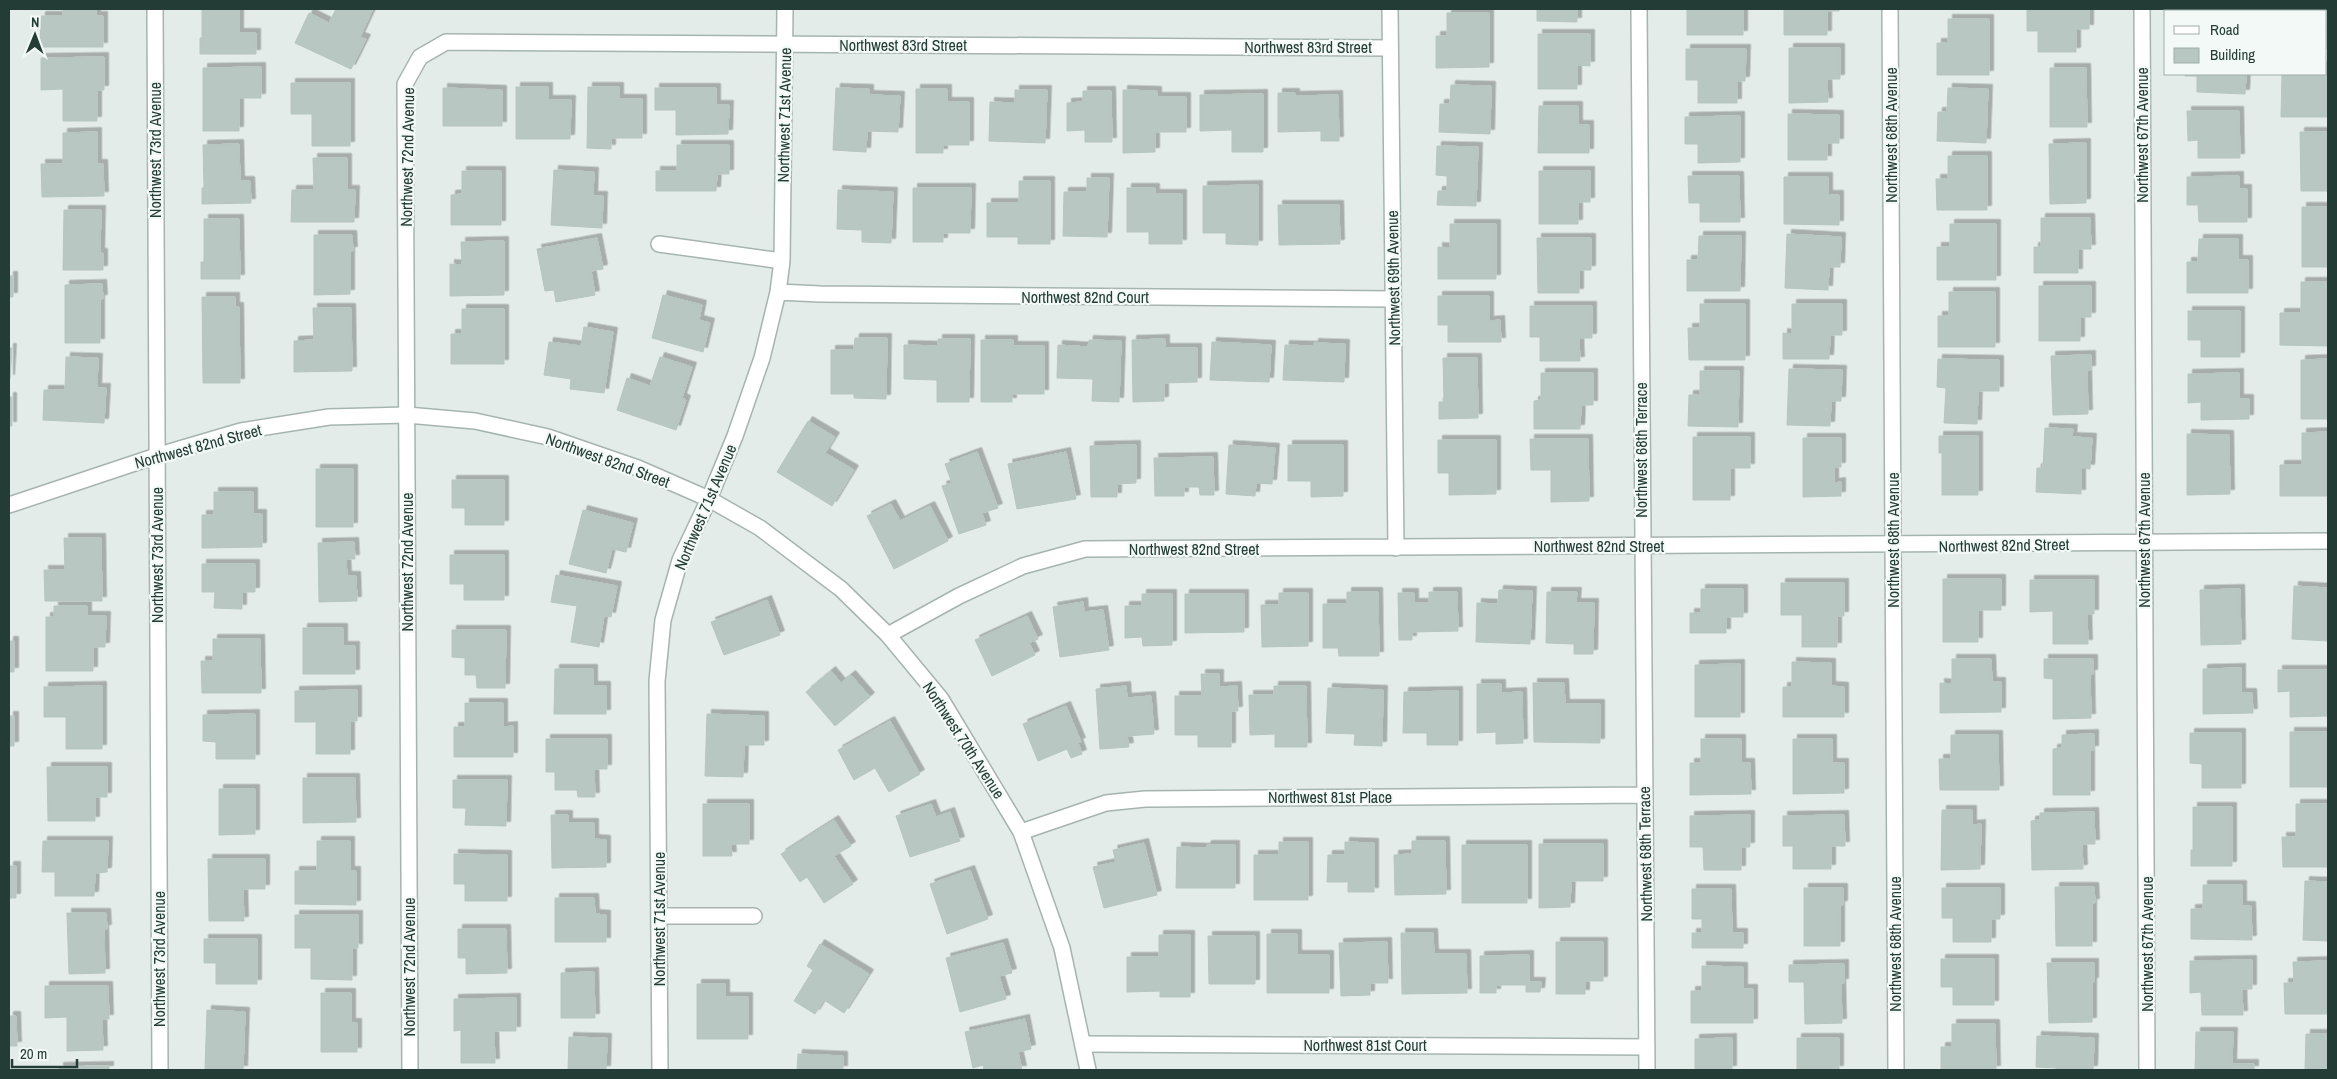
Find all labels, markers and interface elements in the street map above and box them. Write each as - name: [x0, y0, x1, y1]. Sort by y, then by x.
- north arrow: [10, 10, 60, 60]
- legend: [2164, 10, 2327, 75]
- text: N: [31, 13, 40, 31]
- text: Road: [2210, 19, 2239, 40]
- street label: Northwest 83rd Street: [839, 34, 967, 56]
- street label: Northwest 83rd Street: [1244, 36, 1372, 58]
- text: Building: [2210, 44, 2255, 65]
- street label: Northwest 71st Avenue: [772, 47, 796, 183]
- street label: Northwest 68th Avenue: [1880, 67, 1902, 203]
- street label: Northwest 67th Avenue: [2131, 67, 2153, 203]
- street label: Northwest 73rd Avenue: [144, 82, 166, 218]
- street label: Northwest 72nd Avenue: [395, 87, 419, 227]
- street label: Northwest 69th Avenue: [1381, 210, 1405, 346]
- street label: Northwest 82nd Court: [1021, 286, 1149, 308]
- street label: Northwest 68th Terrace: [1630, 382, 1652, 518]
- street label: Northwest 82nd Street: [132, 418, 264, 474]
- street label: Northwest 82nd Street: [543, 427, 673, 493]
- street label: Northwest 71st Avenue: [669, 441, 741, 573]
- street label: Northwest 68th Avenue: [1882, 472, 1904, 608]
- street label: Northwest 67th Avenue: [2133, 472, 2155, 608]
- street label: Northwest 73rd Avenue: [146, 487, 168, 623]
- street label: Northwest 72nd Avenue: [396, 492, 418, 632]
- street label: Northwest 82nd Street: [1939, 533, 2070, 557]
- street label: Northwest 82nd Street: [1534, 535, 1665, 557]
- street label: Northwest 82nd Street: [1129, 538, 1260, 560]
- street label: Northwest 70th Avenue: [918, 677, 1010, 803]
- street label: Northwest 81st Place: [1268, 786, 1392, 808]
- street label: Northwest 68th Terrace: [1633, 786, 1657, 922]
- street label: Northwest 71st Avenue: [648, 852, 670, 986]
- street label: Northwest 68th Avenue: [1884, 876, 1906, 1012]
- street label: Northwest 67th Avenue: [2136, 876, 2158, 1012]
- street label: Northwest 73rd Avenue: [148, 891, 170, 1027]
- street label: Northwest 72nd Avenue: [398, 897, 420, 1037]
- street label: Northwest 81st Court: [1303, 1034, 1427, 1056]
- scale bar: [12, 1036, 78, 1068]
- text: 20 m: [20, 1043, 47, 1064]

